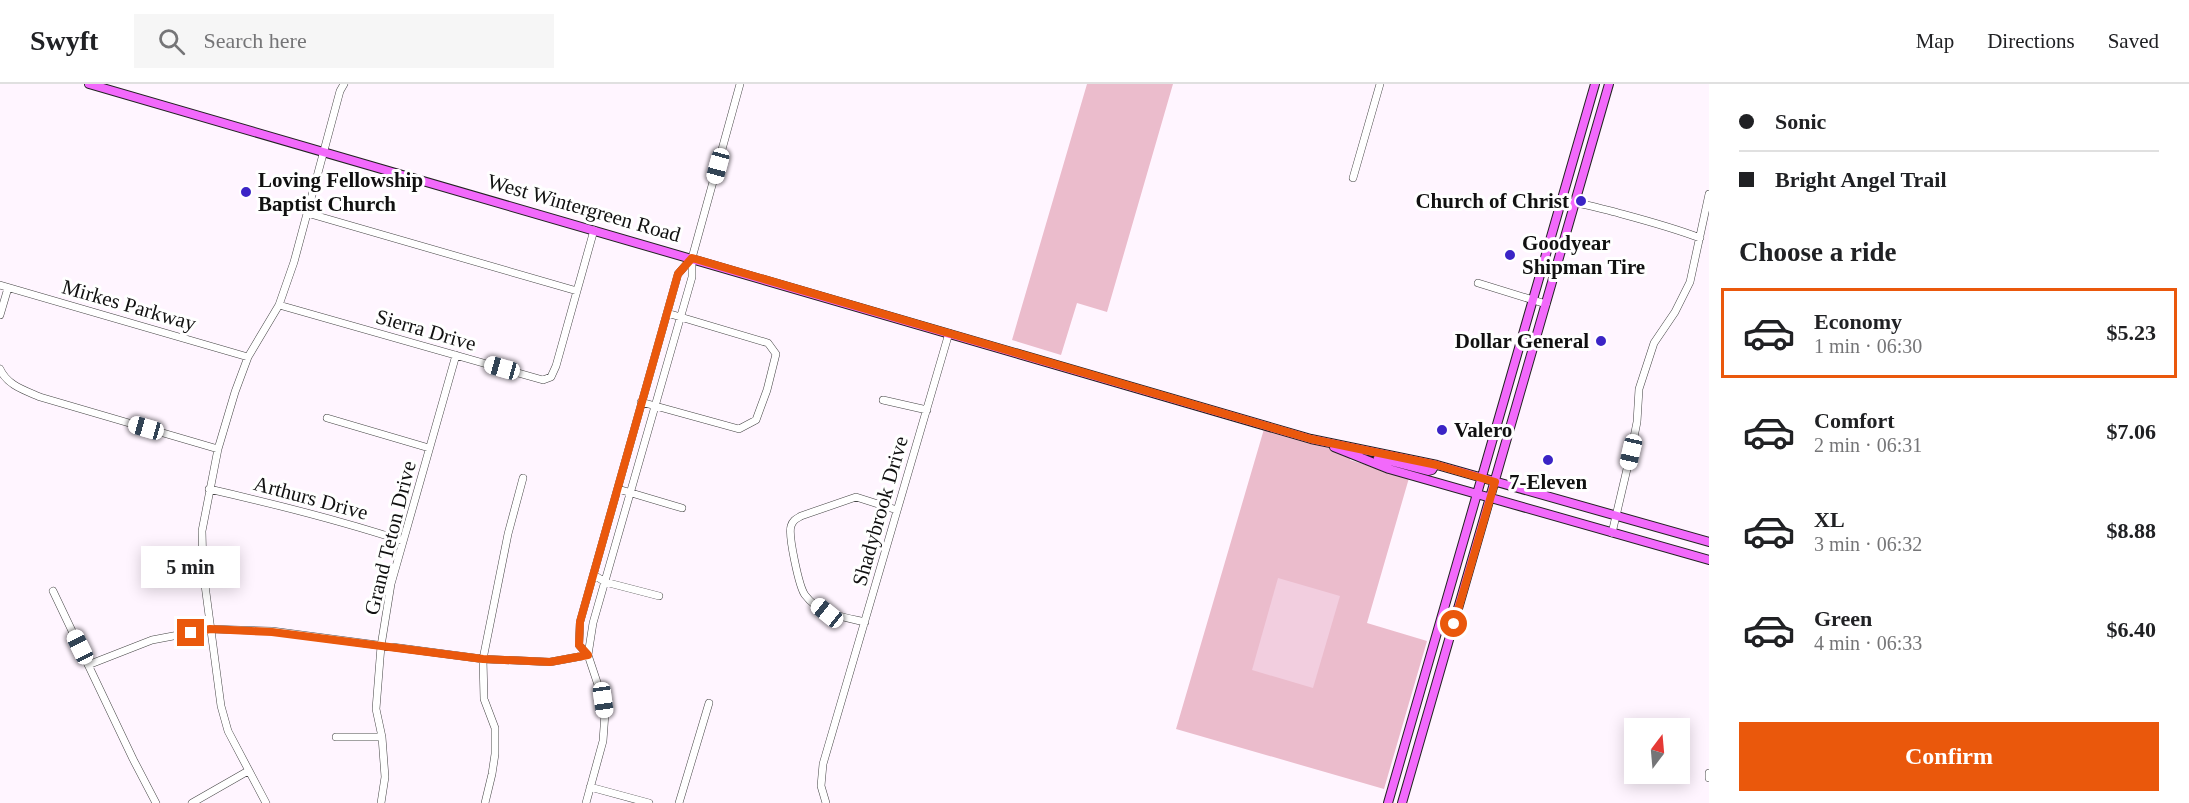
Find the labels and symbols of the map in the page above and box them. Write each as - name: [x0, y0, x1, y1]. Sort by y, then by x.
- car: [705, 146, 731, 186]
- place label: Loving Fellowship Baptist Church: [258, 168, 423, 216]
- street label: West Wintergreen Road: [485, 169, 684, 247]
- marker: Loving Fellowship Baptist Church: [239, 185, 253, 199]
- place label: Church of Christ: [1415, 189, 1569, 213]
- marker: Church of Christ: [1574, 194, 1588, 208]
- place label: Goodyear Shipman Tire: [1522, 231, 1645, 279]
- marker: Goodyear Shipman Tire: [1503, 248, 1517, 262]
- street label: Mirkes Parkway: [59, 274, 199, 336]
- street label: Sierra Drive: [373, 304, 479, 356]
- place label: Dollar General: [1455, 329, 1589, 353]
- marker: Dollar General: [1594, 334, 1608, 348]
- car: [482, 354, 522, 382]
- car: [126, 414, 166, 442]
- place label: Valero: [1454, 418, 1512, 442]
- marker: Valero: [1435, 423, 1449, 437]
- car: [1618, 432, 1644, 472]
- street label: Shadybrook Drive: [847, 433, 913, 589]
- marker: 7-Eleven: [1541, 453, 1555, 467]
- street label: Grand Teton Drive: [359, 458, 421, 618]
- place label: 7-Eleven: [1509, 470, 1587, 494]
- street label: Arthurs Drive: [251, 471, 371, 525]
- callout: 5 min: [142, 546, 240, 588]
- car: [807, 595, 847, 631]
- route start: [1440, 610, 1467, 637]
- route end: [177, 619, 204, 646]
- car: [64, 627, 96, 667]
- car: [592, 681, 614, 719]
- north arrow: [1624, 718, 1690, 784]

